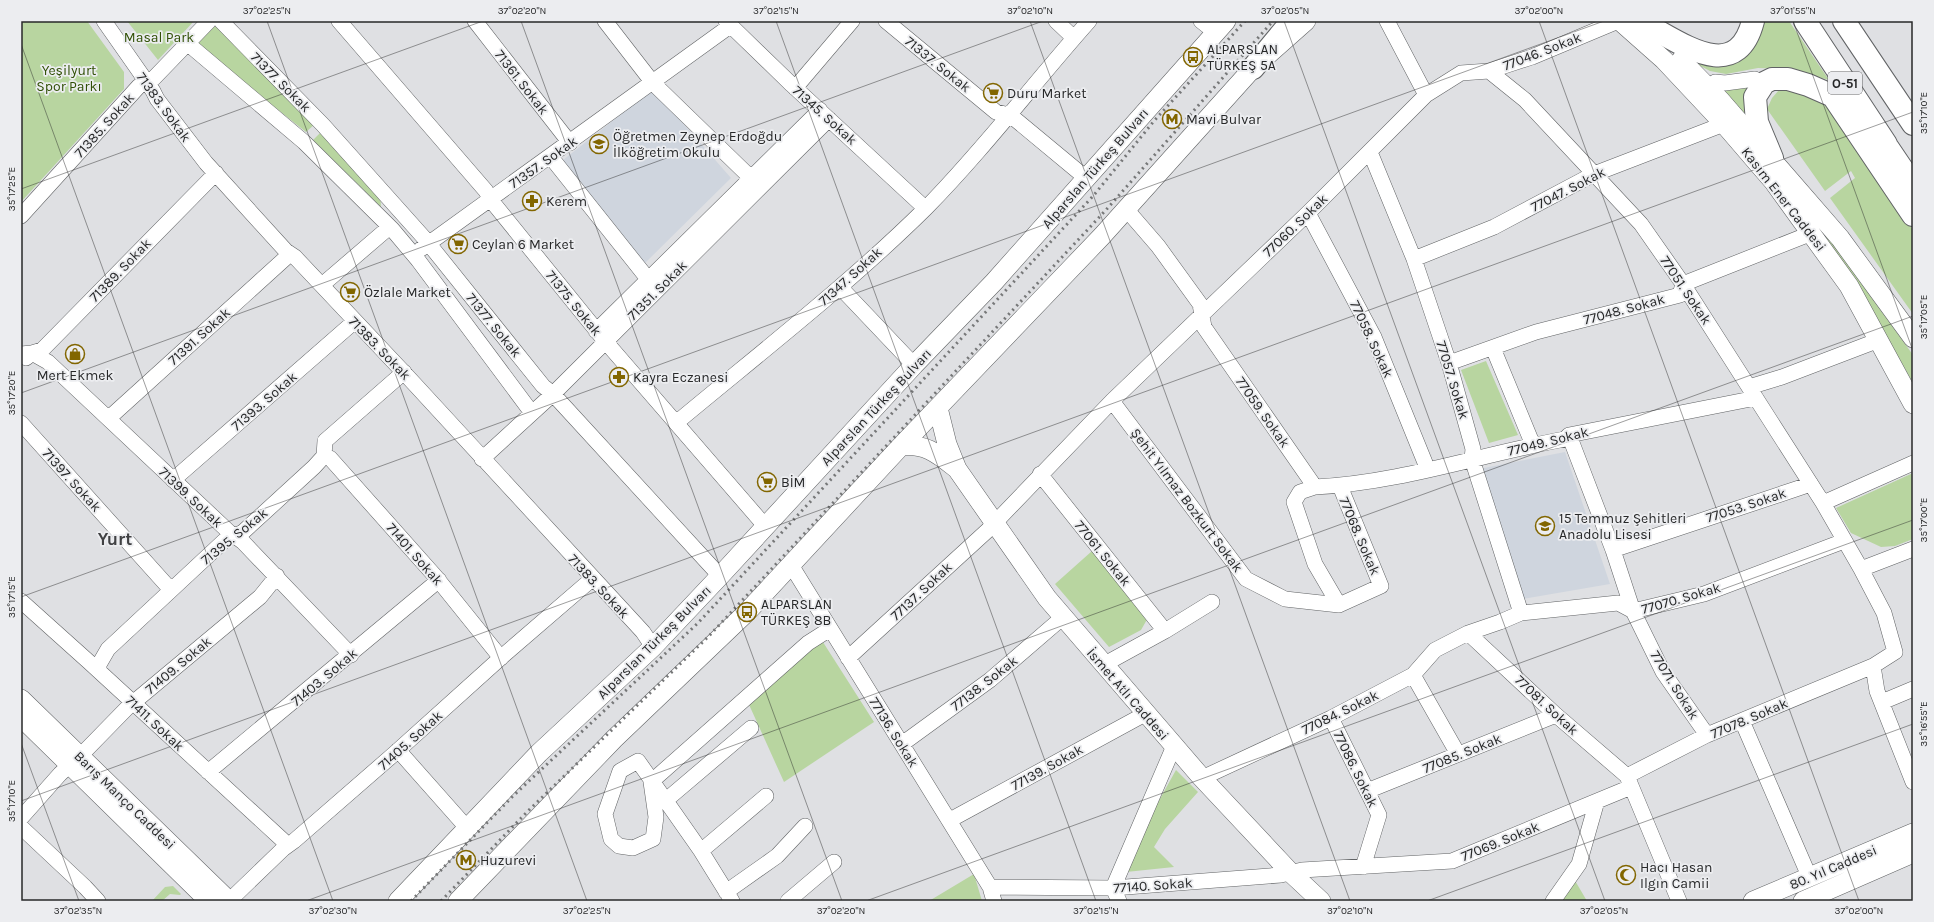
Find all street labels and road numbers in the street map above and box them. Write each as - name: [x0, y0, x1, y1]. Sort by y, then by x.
- street label: 77046. Sokak: [1501, 29, 1584, 74]
- street label: 71337. Sokak: [901, 33, 974, 96]
- street label: 71361. Sokak: [491, 47, 552, 118]
- street label: 71377. Sokak: [247, 49, 314, 116]
- street label: 71383. Sokak: [133, 69, 195, 145]
- road number: O-51: [1828, 72, 1862, 94]
- street label: 71345. Sokak: [789, 82, 860, 149]
- street label: 71385. Sokak: [71, 89, 138, 161]
- street label: Alparslan Türkeş Bulvarı: [1038, 105, 1152, 232]
- street label: 71357. Sokak: [506, 133, 581, 192]
- street label: Kasım Ener Caddesi: [1738, 144, 1830, 255]
- street label: 77047. Sokak: [1528, 163, 1608, 215]
- street label: 77060. Sokak: [1260, 190, 1331, 260]
- street label: 71389. Sokak: [86, 235, 155, 306]
- street label: 71347. Sokak: [815, 243, 886, 309]
- street label: 77051. Sokak: [1656, 253, 1715, 328]
- street label: 71351. Sokak: [624, 257, 691, 324]
- street label: 71375. Sokak: [542, 267, 605, 340]
- street label: 71377. Sokak: [462, 290, 525, 361]
- street label: 77048. Sokak: [1582, 290, 1667, 328]
- street label: 77058. Sokak: [1346, 298, 1397, 381]
- street label: 71391. Sokak: [165, 304, 234, 369]
- street label: 71383. Sokak: [345, 313, 414, 384]
- street label: 77057. Sokak: [1432, 339, 1473, 422]
- street label: Alparslan Türkeş Bulvarı: [818, 345, 935, 469]
- street label: 71393. Sokak: [228, 368, 301, 434]
- street label: 77059. Sokak: [1232, 373, 1293, 451]
- street label: 77049. Sokak: [1506, 423, 1590, 460]
- street label: Şehit Yılmaz Bozkurt Sokak: [1127, 425, 1246, 576]
- street label: 71397. Sokak: [39, 445, 105, 516]
- street label: 71399. Sokak: [155, 463, 226, 531]
- street label: 77053. Sokak: [1704, 485, 1788, 526]
- street label: 77068. Sokak: [1335, 494, 1384, 578]
- street label: 71395. Sokak: [198, 504, 271, 568]
- street label: 77061. Sokak: [1071, 517, 1134, 590]
- street label: 71401. Sokak: [383, 520, 446, 589]
- street label: 71383. Sokak: [565, 551, 633, 622]
- street label: 77137. Sokak: [887, 558, 956, 624]
- street label: 77070. Sokak: [1639, 579, 1723, 618]
- street label: Alparslan Türkeş Bulvarı: [594, 582, 715, 703]
- street label: 71409. Sokak: [142, 633, 215, 698]
- street label: 71403. Sokak: [288, 645, 361, 710]
- street label: İsmet Atlı Caddesi: [1083, 645, 1172, 744]
- street label: 77071. Sokak: [1647, 648, 1703, 723]
- street label: 77138. Sokak: [948, 652, 1021, 715]
- street label: 77081. Sokak: [1512, 672, 1582, 739]
- street label: 77084. Sokak: [1299, 687, 1381, 738]
- street label: 71411. Sokak: [122, 692, 187, 755]
- street label: 77136. Sokak: [865, 694, 922, 771]
- street label: 77078. Sokak: [1708, 695, 1790, 742]
- street label: 71405. Sokak: [375, 707, 446, 774]
- street label: 77086. Sokak: [1330, 728, 1382, 811]
- street label: 77085. Sokak: [1420, 730, 1504, 777]
- street label: 77139. Sokak: [1008, 741, 1086, 794]
- street label: Barış Manço Caddesi: [71, 748, 179, 853]
- street label: 77069. Sokak: [1459, 818, 1542, 865]
- street label: 80. Yıl Caddesi: [1787, 841, 1880, 894]
- street label: 77140. Sokak: [1113, 874, 1193, 897]

